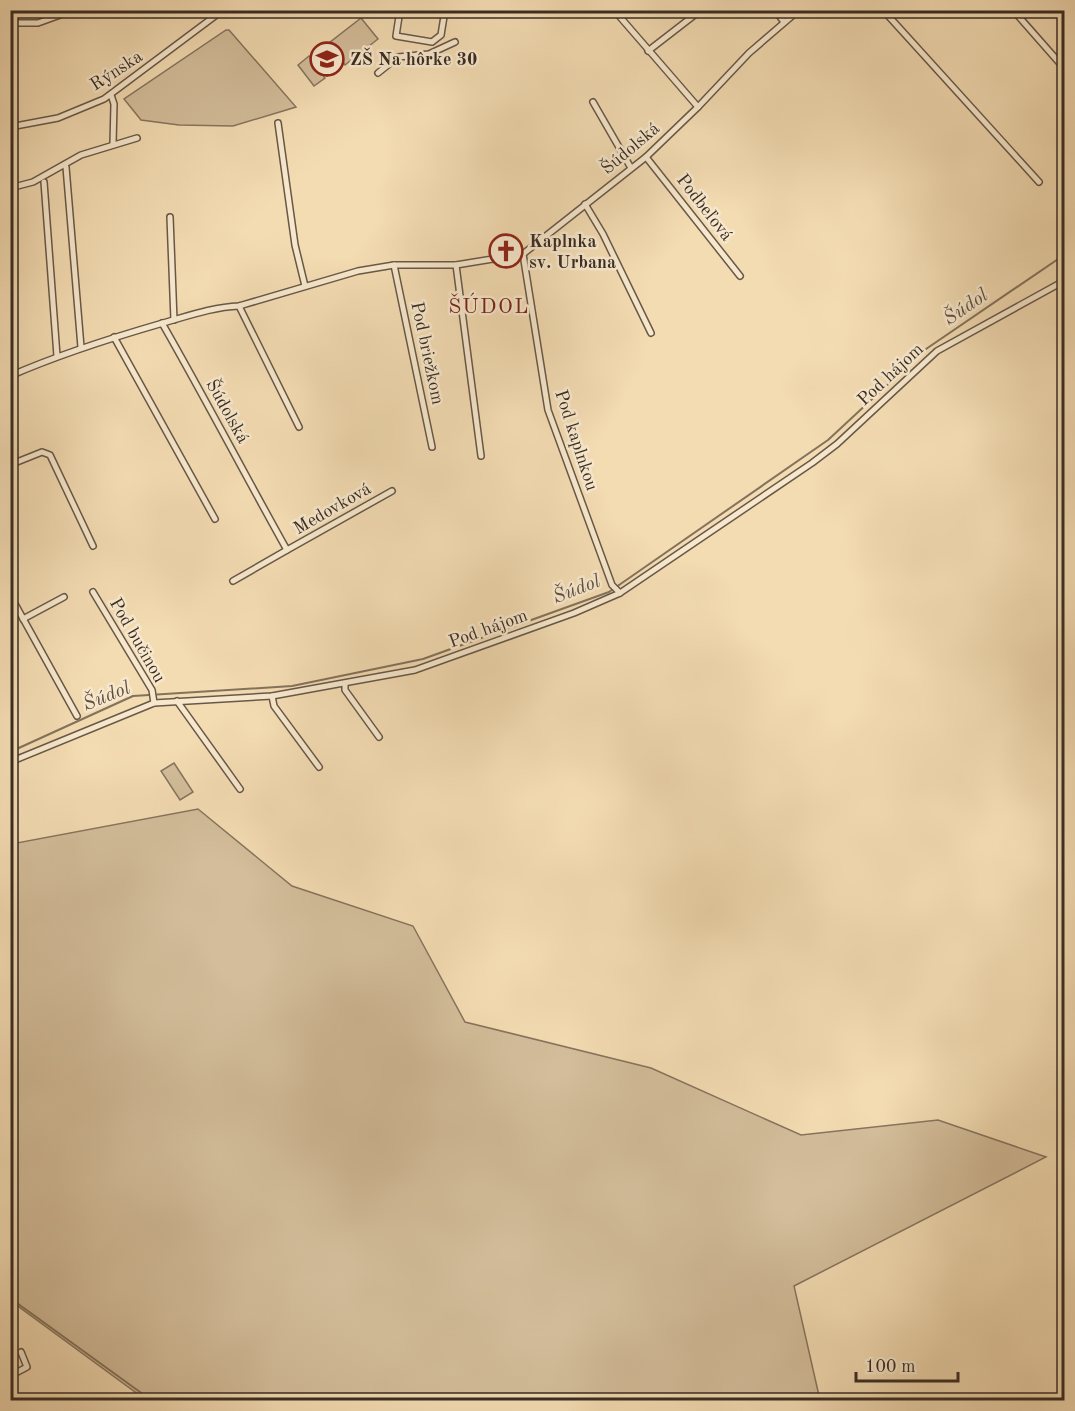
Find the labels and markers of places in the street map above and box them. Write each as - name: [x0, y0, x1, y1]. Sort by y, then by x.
- school or university icon: ZŠ Na hôrke 30: [309, 41, 345, 77]
- place label: ZŠ Na hôrke 30: [350, 47, 477, 69]
- church icon: Kaplnka sv. Urbana: [488, 233, 524, 269]
- place label: Kaplnka sv. Urbana: [529, 233, 616, 272]

